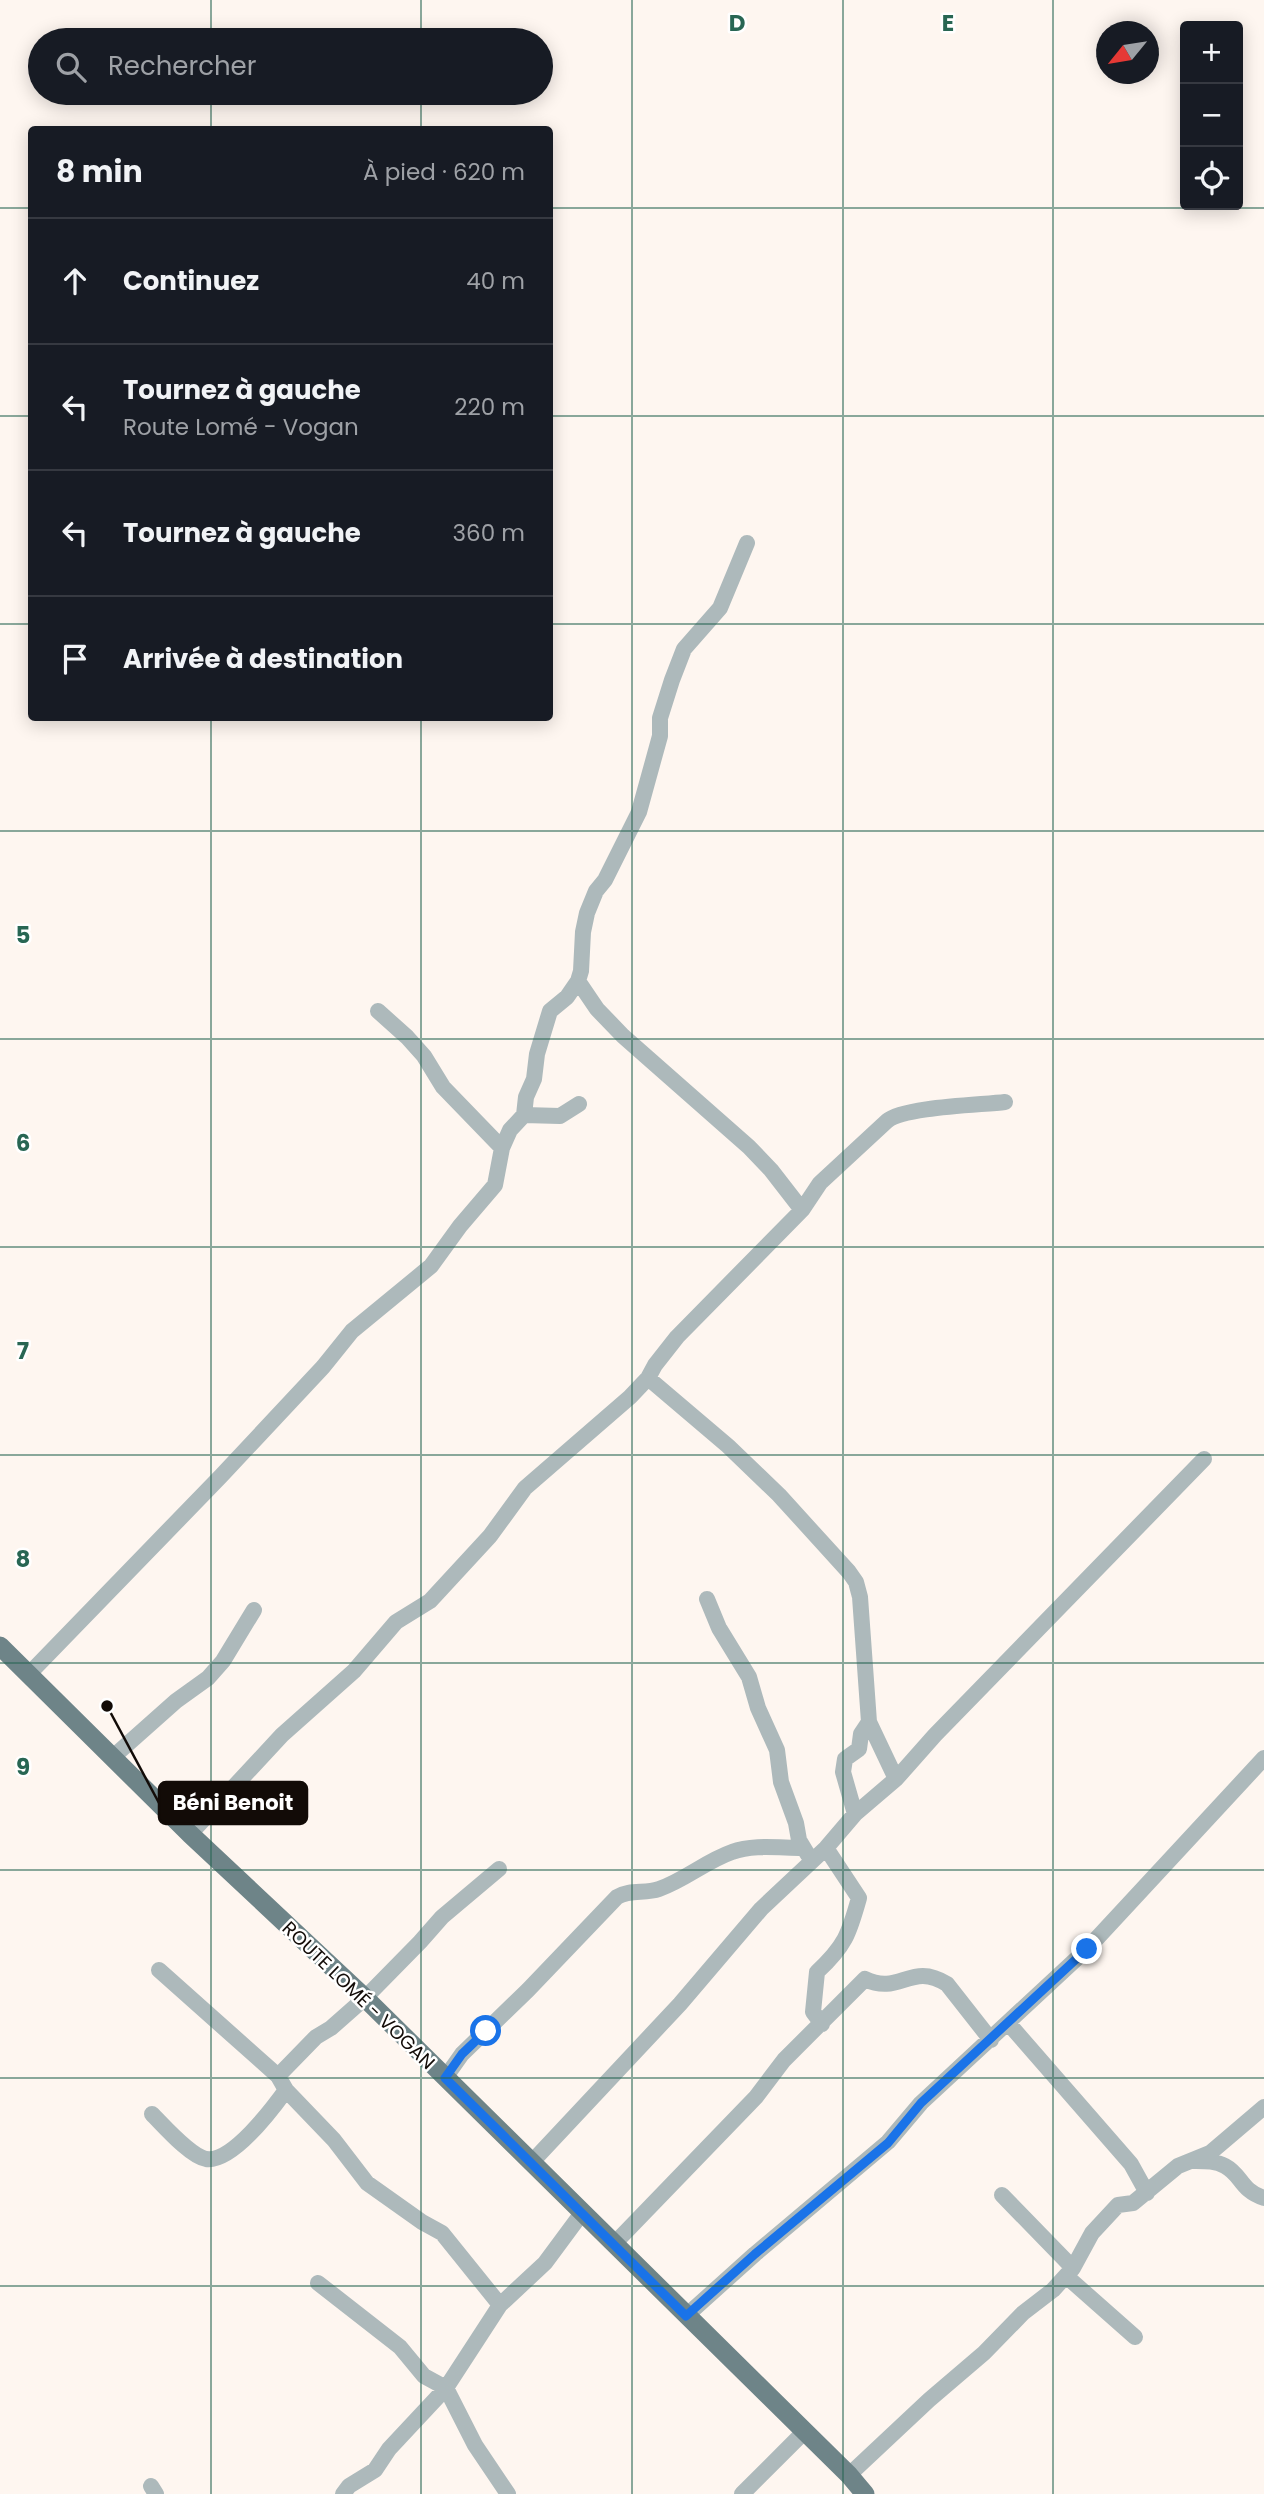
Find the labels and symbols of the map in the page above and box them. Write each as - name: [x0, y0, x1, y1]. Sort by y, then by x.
- text: D: [729, 7, 745, 39]
- text: E: [942, 7, 954, 39]
- north arrow: [1096, 21, 1159, 84]
- text: 5: [16, 919, 30, 951]
- text: 6: [16, 1127, 30, 1159]
- text: 7: [17, 1335, 29, 1367]
- text: 8: [16, 1543, 30, 1575]
- text: 9: [16, 1751, 30, 1783]
- callout: Béni Benoit: [159, 1782, 307, 1824]
- text: Béni Benoit: [173, 1788, 293, 1817]
- street label: ROUTE LOMÉ - VOGAN: [276, 1915, 441, 2076]
- route end: [1071, 1933, 1102, 1964]
- route start: [470, 2015, 501, 2046]

